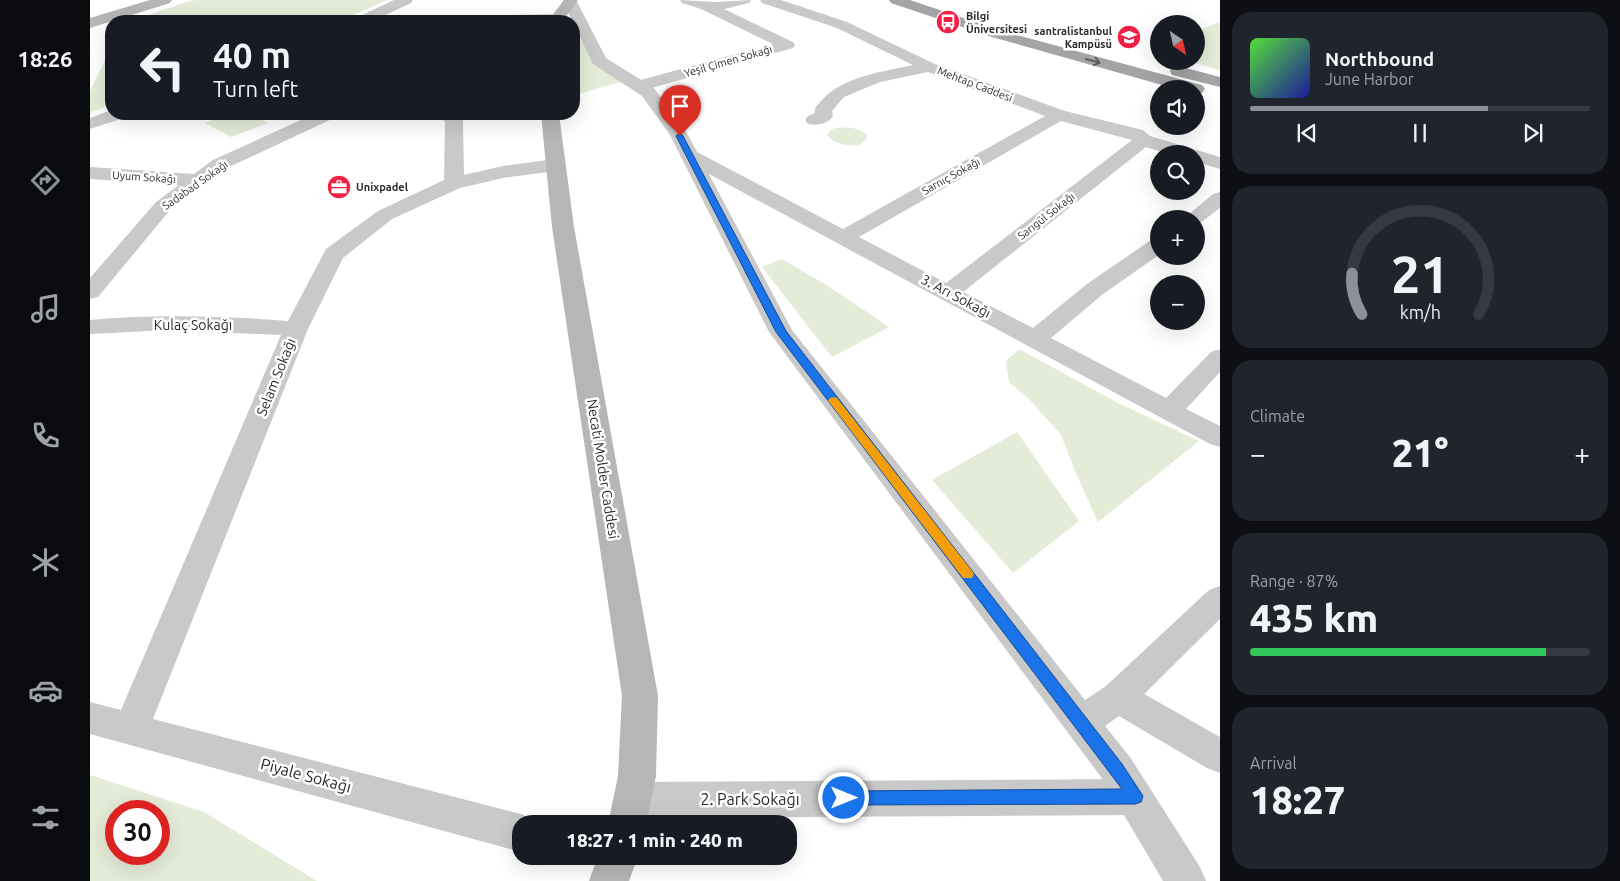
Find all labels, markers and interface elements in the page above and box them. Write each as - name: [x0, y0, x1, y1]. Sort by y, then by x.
- bus stop icon: Bilgi Üniversitesi: [935, 9, 961, 35]
- place label: Bilgi Üniversitesi: [966, 10, 1027, 35]
- north arrow: [1150, 15, 1205, 70]
- map controls: [1150, 15, 1205, 330]
- school or university icon: santralistanbul Kampüsü: [1116, 24, 1142, 50]
- place label: santralistanbul Kampüsü: [1034, 25, 1113, 50]
- icon: left: [130, 35, 195, 100]
- text: 40 m: [213, 35, 291, 75]
- street label: Yeşil Çimen Sokağı: [683, 43, 773, 79]
- text: 18:26: [17, 46, 73, 71]
- text: Northbound: [1325, 48, 1434, 70]
- one-way arrow: [1084, 57, 1100, 66]
- street label: Mehtap Caddesi: [936, 64, 1014, 104]
- text: June Harbor: [1325, 70, 1414, 88]
- text: Turn left: [213, 76, 298, 101]
- button: sound: [1150, 80, 1205, 135]
- pin: [659, 85, 701, 136]
- icon: arrive: [666, 92, 694, 120]
- icon: previous: [1293, 119, 1321, 147]
- icon: pause: [1406, 119, 1434, 147]
- icon: next: [1519, 119, 1547, 147]
- button: search: [1150, 145, 1205, 200]
- street label: Sarnıç Sokağı: [920, 155, 982, 197]
- street label: Sadabad Sokağı: [160, 158, 230, 212]
- icon: directions: [28, 163, 63, 198]
- street label: Uyum Sokağı: [112, 169, 176, 185]
- office icon: Unixpadel: [326, 174, 352, 200]
- place label: Unixpadel: [356, 181, 409, 193]
- street label: Sarıgül Sokağı: [1015, 190, 1077, 242]
- button: +: [1150, 210, 1205, 265]
- text: 21: [1391, 245, 1449, 303]
- street label: 3. Arı Sokağı: [918, 271, 994, 321]
- button: −: [1150, 275, 1205, 330]
- icon: music: [28, 291, 63, 326]
- text: km/h: [1399, 302, 1441, 322]
- street label: Kulaç Sokağı: [154, 317, 232, 333]
- street label: Selam Sokağı: [253, 336, 299, 418]
- street label: Necati Molder Caddesi: [584, 398, 622, 540]
- text: Climate: [1250, 407, 1305, 425]
- icon: phone: [28, 418, 63, 453]
- text: 21°: [1392, 432, 1448, 474]
- text: −: [1250, 438, 1266, 469]
- text: +: [1574, 438, 1590, 469]
- icon: climate: [28, 545, 63, 580]
- text: Range · 87%: [1250, 572, 1338, 590]
- text: 435 km: [1250, 597, 1378, 639]
- icon: car: [28, 673, 63, 708]
- street label: Piyale Sokağı: [259, 754, 353, 796]
- text: Arrival: [1250, 754, 1297, 772]
- position arrow: [817, 771, 869, 823]
- text: 18:27: [1250, 779, 1345, 821]
- street label: 2. Park Sokağı: [700, 790, 800, 808]
- icon: filters: [28, 800, 63, 835]
- speed limit sign: 30: [105, 800, 170, 865]
- text: 18:27 · 1 min · 240 m: [566, 829, 743, 851]

